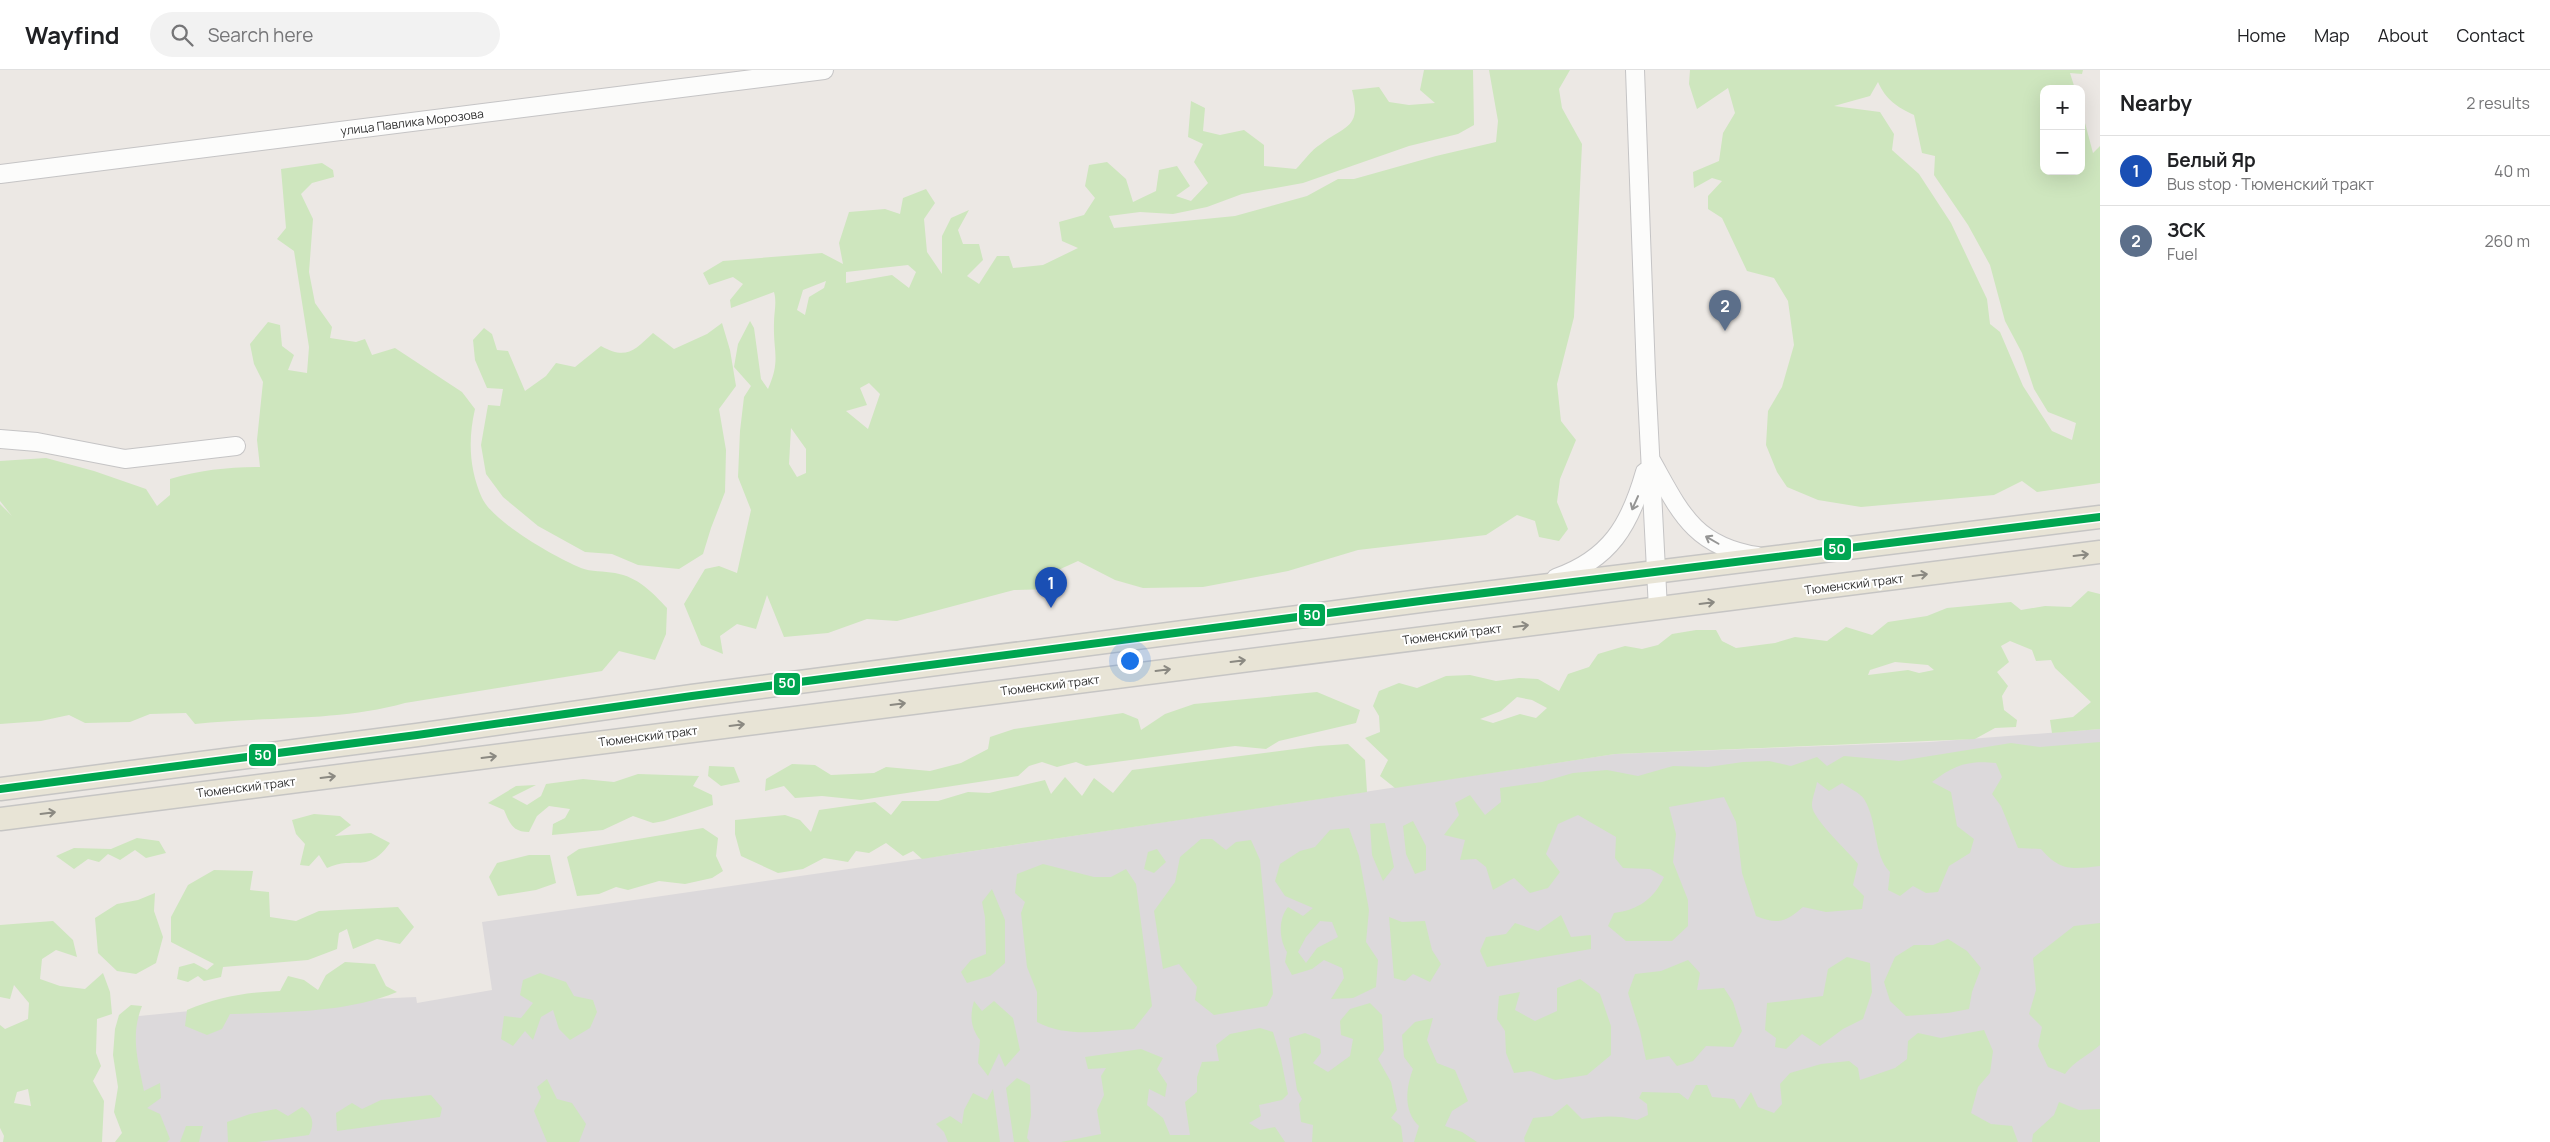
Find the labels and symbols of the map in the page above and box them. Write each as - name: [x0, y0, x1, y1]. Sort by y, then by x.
- street label: улица Павлика Морозова: [340, 105, 484, 139]
- pin: 2: [1709, 290, 1741, 331]
- one-way arrow: [1630, 495, 1639, 510]
- one-way arrow: [1705, 535, 1719, 545]
- line badge: 50: [1823, 537, 1852, 561]
- text: 50: [1828, 539, 1846, 558]
- one-way arrow: [2073, 550, 2089, 560]
- pin: 1: [1035, 567, 1067, 608]
- street label: Тюменский тракт: [1804, 569, 1904, 599]
- one-way arrow: [1911, 570, 1927, 580]
- one-way arrow: [1698, 598, 1714, 608]
- line badge: 50: [1298, 603, 1326, 627]
- text: 50: [1303, 605, 1321, 624]
- street label: Тюменский тракт: [1402, 619, 1502, 649]
- one-way arrow: [1513, 621, 1529, 631]
- your location: [1117, 648, 1143, 674]
- one-way arrow: [1230, 656, 1246, 666]
- one-way arrow: [1155, 665, 1171, 675]
- street label: Тюменский тракт: [1000, 670, 1100, 700]
- line badge: 50: [773, 672, 801, 696]
- text: 50: [778, 673, 796, 692]
- one-way arrow: [889, 699, 905, 709]
- one-way arrow: [728, 720, 744, 730]
- street label: Тюменский тракт: [598, 721, 698, 751]
- line badge: 50: [248, 743, 277, 767]
- text: 50: [254, 745, 272, 764]
- one-way arrow: [481, 751, 497, 761]
- street label: Тюменский тракт: [196, 772, 296, 802]
- one-way arrow: [320, 772, 336, 782]
- one-way arrow: [40, 808, 56, 818]

